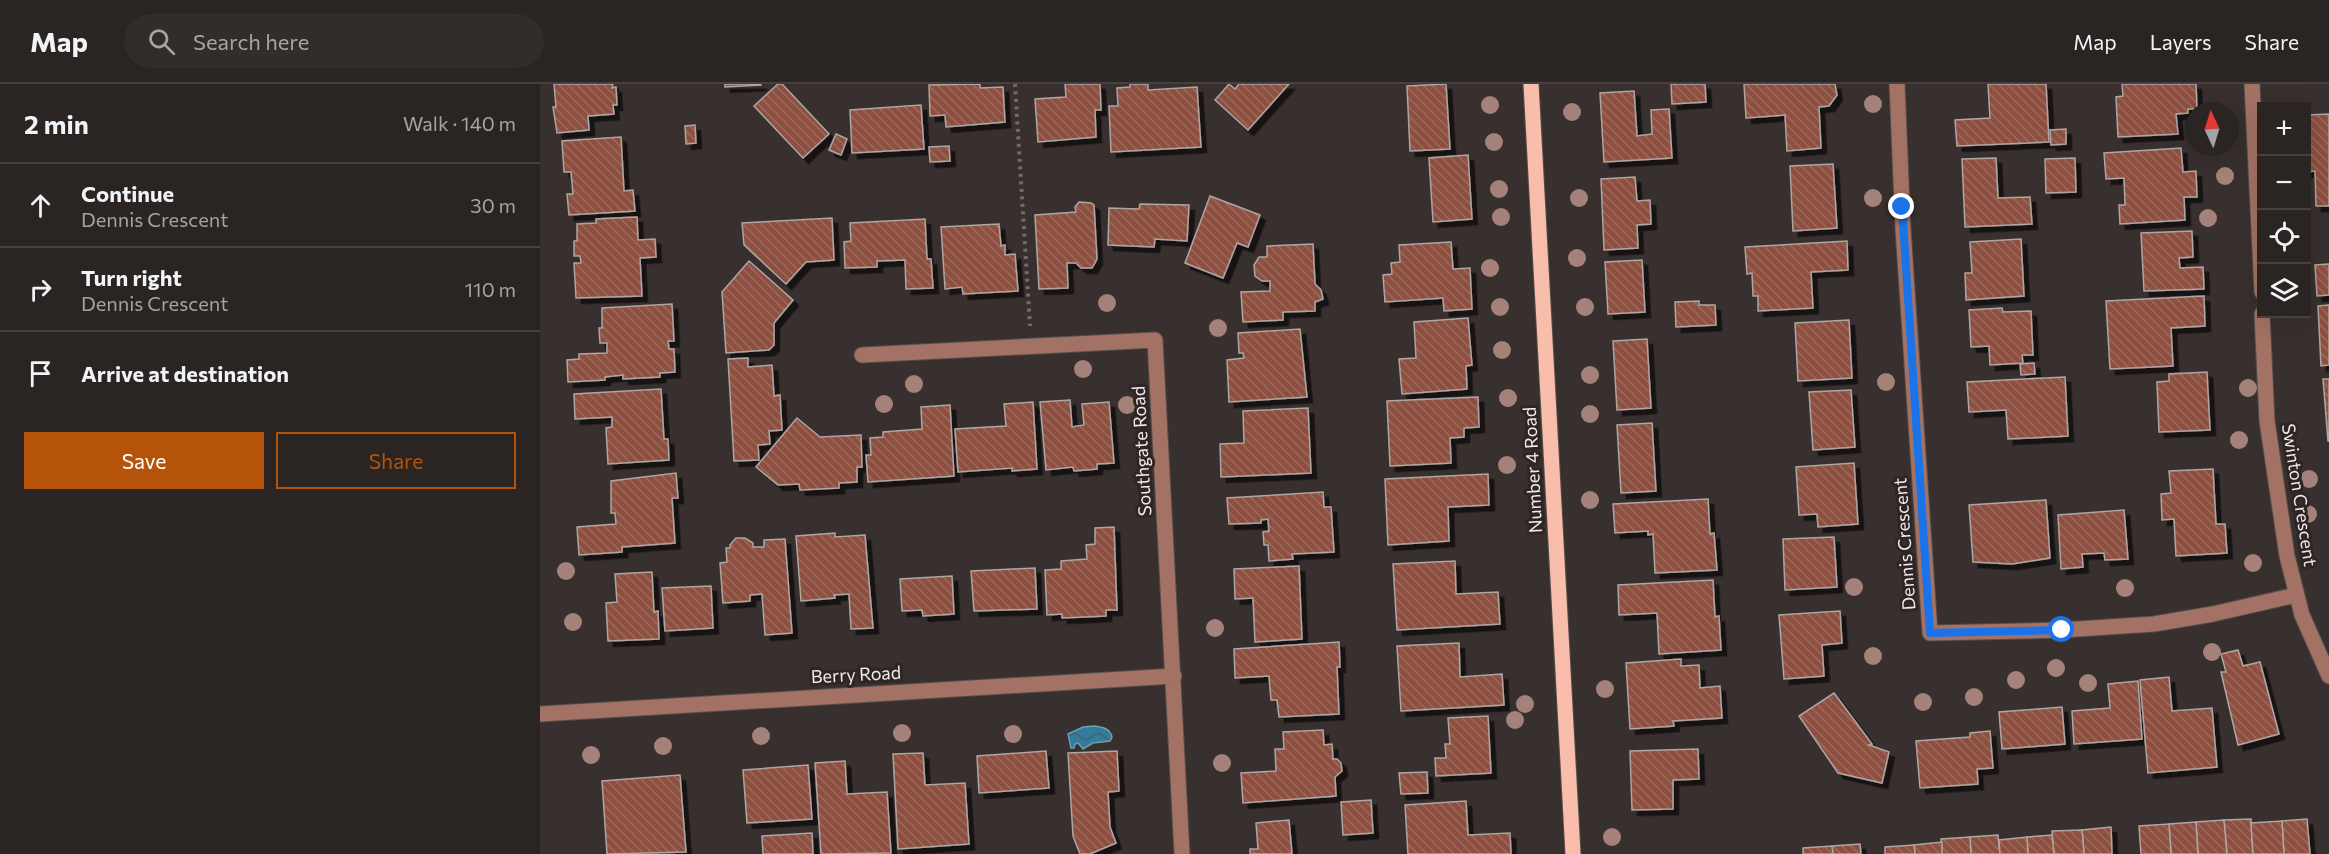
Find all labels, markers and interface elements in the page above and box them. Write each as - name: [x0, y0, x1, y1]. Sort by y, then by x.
- search box: [124, 14, 544, 68]
- text: Map: [30, 24, 88, 58]
- icon: search: [145, 25, 178, 58]
- text: Search here: [193, 28, 309, 55]
- text: Map: [2073, 29, 2117, 54]
- text: Layers: [2150, 29, 2212, 54]
- text: Share: [2245, 29, 2299, 54]
- north arrow: [2185, 102, 2239, 156]
- map controls: [2257, 102, 2311, 318]
- button: +: [2257, 102, 2311, 156]
- text: 2 min: [24, 108, 89, 139]
- text: Walk · 140 m: [403, 111, 516, 135]
- button: −: [2257, 156, 2311, 210]
- text: Continue: [81, 180, 174, 207]
- icon: ahead: [24, 189, 57, 222]
- text: 30 m: [470, 193, 516, 217]
- route end: [1888, 193, 1914, 219]
- text: Dennis Crescent: [81, 207, 228, 231]
- button: locate: [2257, 210, 2311, 264]
- text: Turn right: [81, 264, 182, 291]
- button: layers: [2257, 264, 2311, 318]
- icon: right: [24, 273, 57, 306]
- text: 110 m: [465, 277, 516, 301]
- text: Dennis Crescent: [81, 291, 228, 315]
- icon: arrive: [24, 357, 57, 390]
- text: Arrive at destination: [81, 360, 289, 387]
- street label: Southgate Road: [1127, 385, 1155, 517]
- street label: Number 4 Road: [1518, 406, 1546, 534]
- street label: Swinton Crescent: [2278, 422, 2322, 568]
- button: Save: [24, 432, 264, 489]
- button: Share: [276, 432, 516, 489]
- street label: Dennis Crescent: [1888, 477, 1920, 611]
- route start: [2048, 616, 2074, 642]
- street label: Berry Road: [810, 661, 902, 687]

